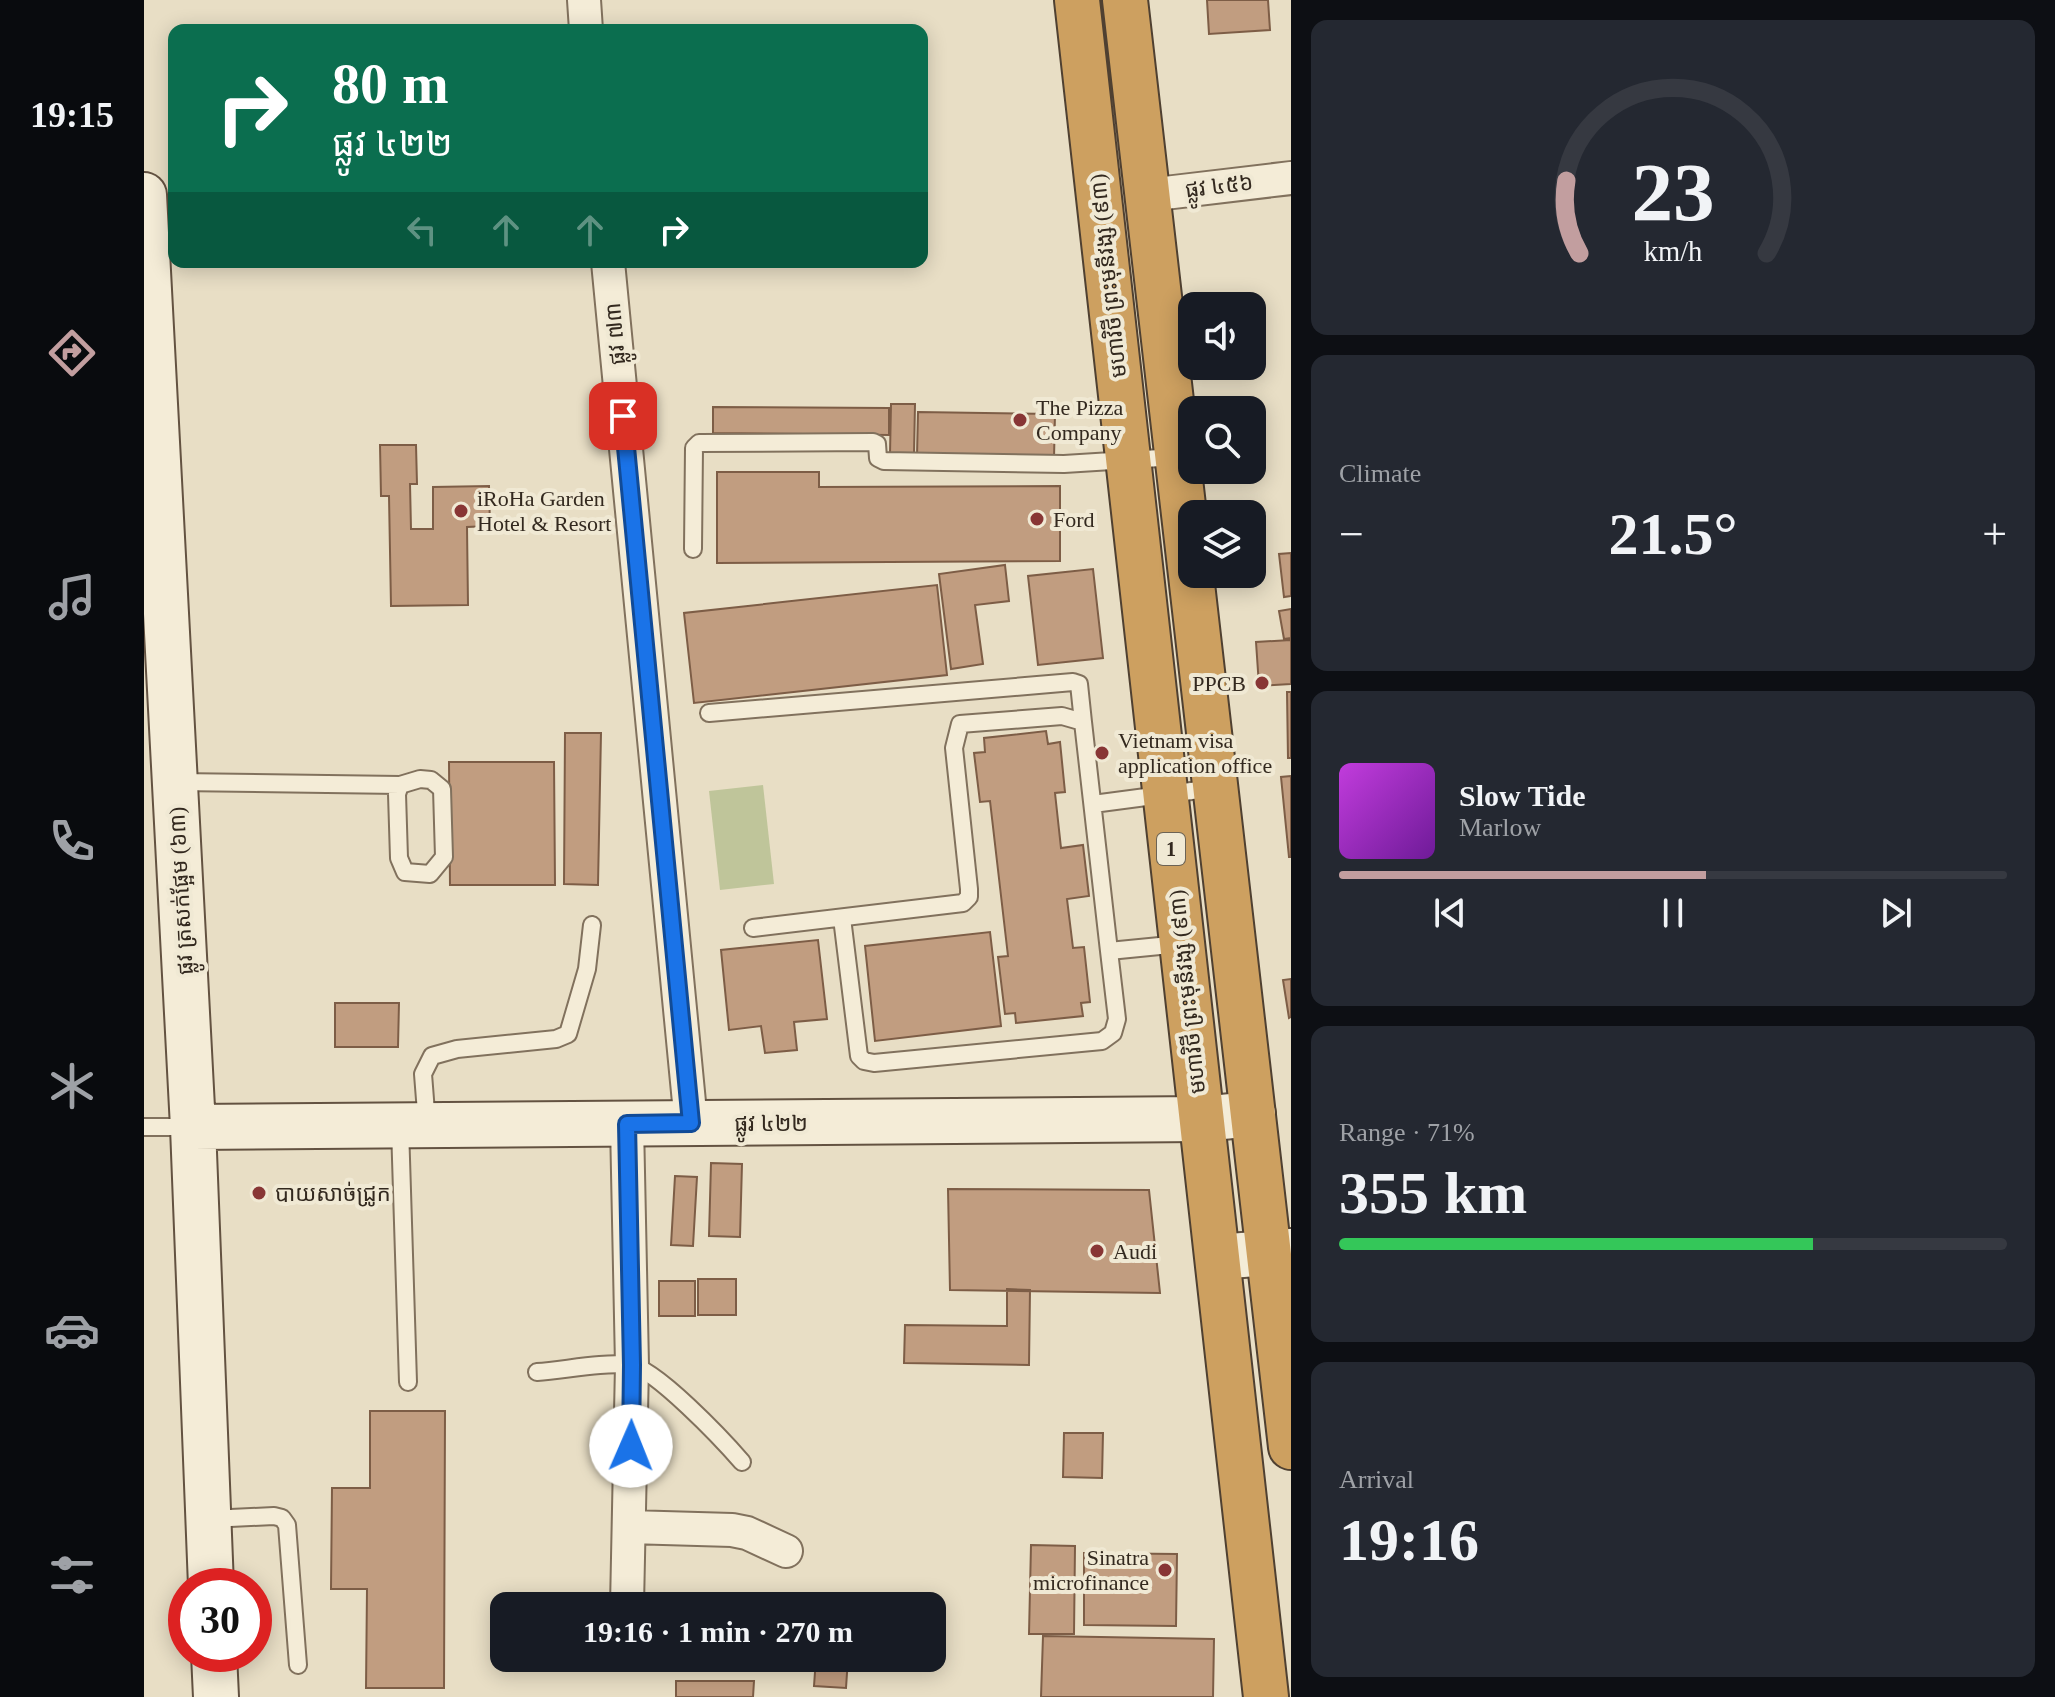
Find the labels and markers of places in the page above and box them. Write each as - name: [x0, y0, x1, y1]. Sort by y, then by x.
- pin: [589, 382, 657, 450]
- place label: The Pizza Company: [1036, 395, 1124, 445]
- marker: The Pizza Company: [1011, 411, 1029, 429]
- place label: iRoHa Garden Hotel & Resort: [477, 486, 611, 536]
- marker: iRoHa Garden Hotel & Resort: [452, 502, 470, 520]
- place label: Ford: [1053, 507, 1095, 532]
- marker: Ford: [1028, 510, 1046, 528]
- place label: PPCB: [1192, 671, 1246, 696]
- marker: PPCB: [1253, 674, 1271, 692]
- place label: Vietnam visa application office: [1118, 728, 1272, 778]
- marker: Vietnam visa application office: [1093, 744, 1111, 762]
- place label: បាយសាច់ជ្រូក: [275, 1181, 391, 1207]
- marker: បាយសាច់ជ្រូក: [250, 1184, 268, 1202]
- place label: Audi: [1113, 1239, 1157, 1264]
- marker: Audi: [1088, 1242, 1106, 1260]
- place label: Sinatra microfinance: [1033, 1545, 1149, 1595]
- marker: Sinatra microfinance: [1156, 1561, 1174, 1579]

